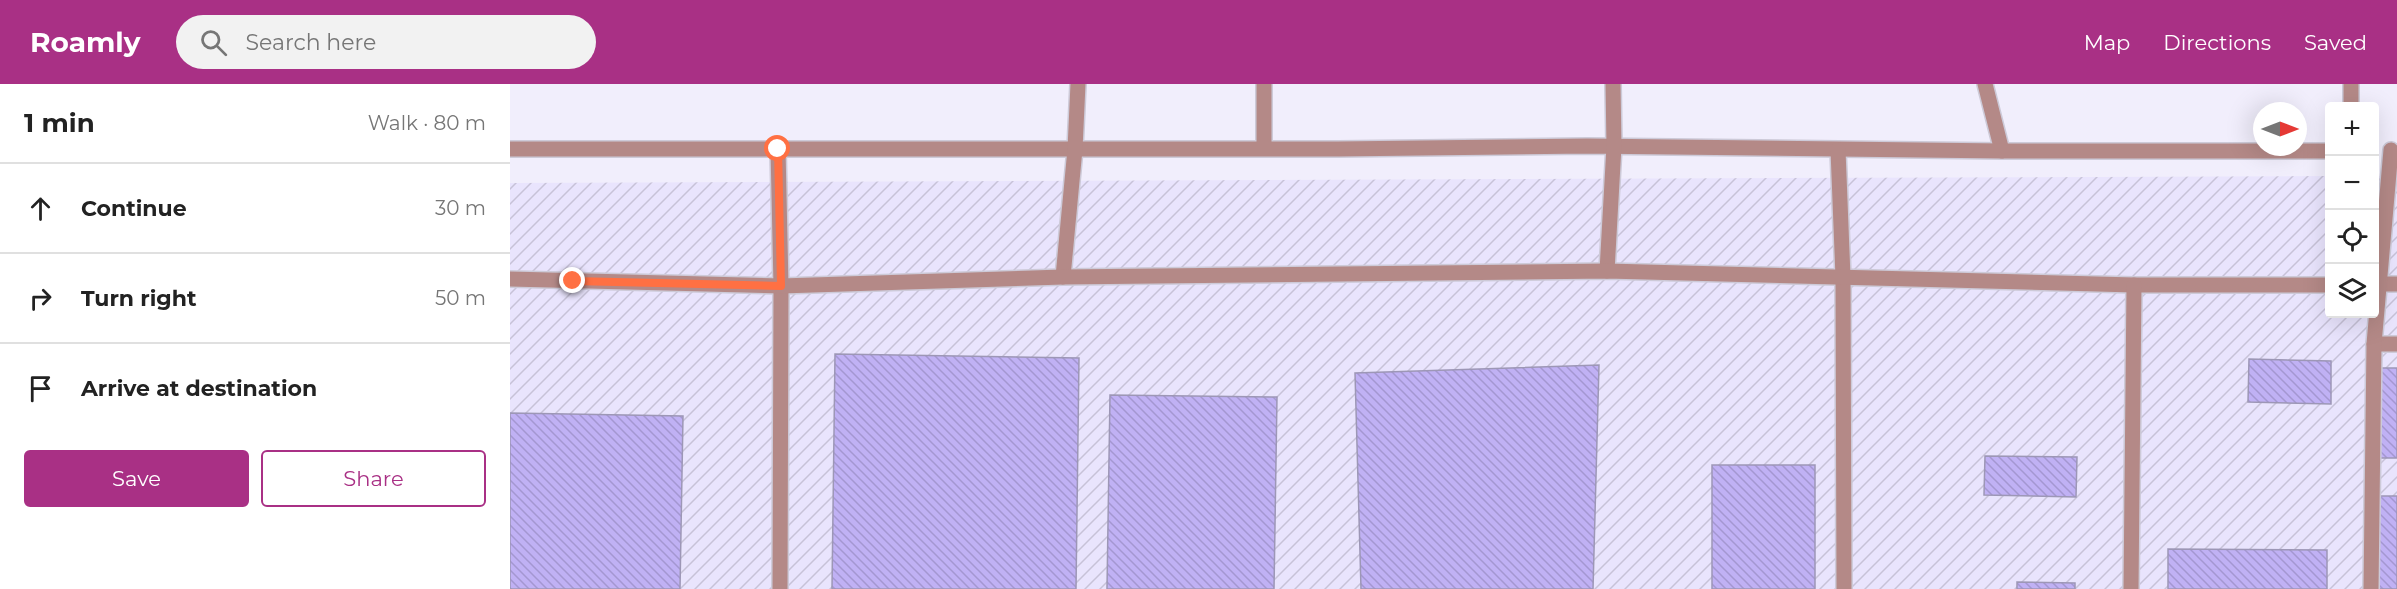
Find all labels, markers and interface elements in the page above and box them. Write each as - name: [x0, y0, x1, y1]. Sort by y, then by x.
- search box: [176, 15, 596, 69]
- text: Roamly: [30, 25, 140, 59]
- icon: search: [197, 26, 230, 59]
- text: Search here: [245, 29, 376, 56]
- text: Map: [2084, 30, 2130, 55]
- text: Directions: [2163, 30, 2271, 55]
- text: Saved: [2304, 30, 2367, 55]
- north arrow: [2253, 102, 2307, 156]
- map controls: [2325, 102, 2379, 318]
- button: +: [2325, 102, 2379, 156]
- text: 1 min: [24, 107, 95, 139]
- text: Walk · 80 m: [368, 111, 486, 135]
- route start: [764, 135, 790, 161]
- button: −: [2325, 156, 2379, 210]
- icon: ahead: [24, 192, 57, 225]
- text: Continue: [81, 195, 187, 222]
- text: 30 m: [435, 196, 486, 220]
- button: locate: [2325, 210, 2379, 264]
- button: layers: [2325, 264, 2379, 318]
- route end: [559, 267, 585, 293]
- icon: right: [24, 282, 57, 315]
- text: Turn right: [81, 285, 196, 312]
- text: 50 m: [435, 286, 486, 310]
- icon: arrive: [24, 372, 57, 405]
- text: Arrive at destination: [81, 375, 317, 402]
- button: Save: [24, 450, 249, 507]
- button: Share: [261, 450, 486, 507]

